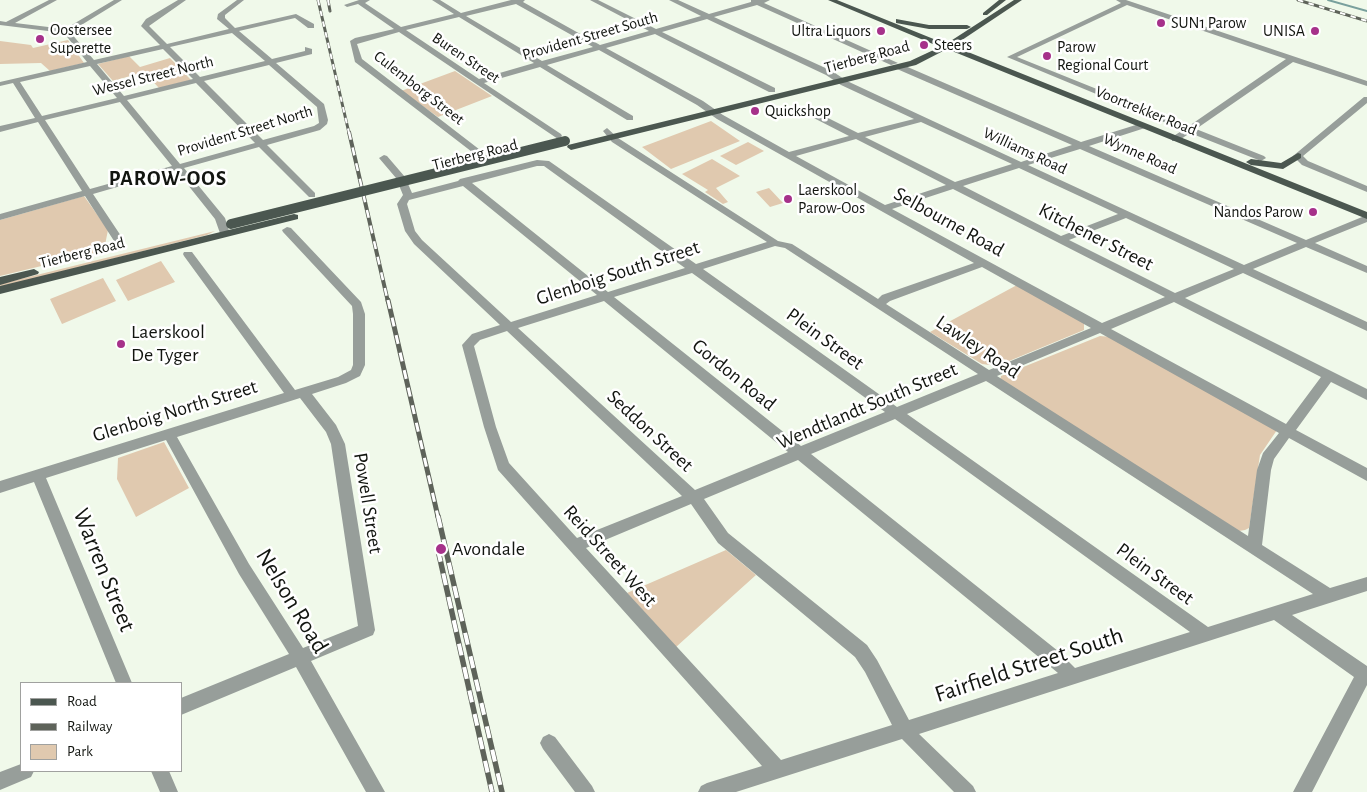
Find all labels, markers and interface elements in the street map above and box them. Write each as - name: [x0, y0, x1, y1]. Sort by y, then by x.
- street label: Provident Street South: [520, 7, 660, 65]
- place label: SUN1 Parow: [1171, 13, 1246, 33]
- marker: SUN1 Parow: [1155, 17, 1167, 29]
- place label: Oostersee Superette: [50, 20, 112, 58]
- place label: Ultra Liquors: [791, 21, 871, 41]
- place label: UNISA: [1263, 21, 1305, 41]
- marker: Ultra Liquors: [875, 25, 887, 37]
- marker: UNISA: [1309, 25, 1321, 37]
- street label: Buren Street: [428, 28, 504, 88]
- marker: Oostersee Superette: [34, 33, 46, 45]
- place label: Steers: [934, 35, 972, 55]
- street label: Tierberg Road: [822, 36, 912, 78]
- place label: Parow Regional Court: [1057, 37, 1148, 75]
- marker: Steers: [918, 39, 930, 51]
- street label: Culemborg Street: [370, 47, 468, 129]
- marker: Parow Regional Court: [1041, 50, 1053, 62]
- street label: Wessel Street North: [91, 52, 215, 100]
- street label: Voortrekker Road: [1092, 82, 1200, 140]
- street label: Provident Street North: [175, 101, 315, 161]
- place label: Quickshop: [765, 101, 831, 121]
- marker: Quickshop: [749, 105, 761, 117]
- street label: Williams Road: [980, 123, 1070, 179]
- street label: Wynne Road: [1100, 129, 1180, 179]
- street label: Tierberg Road: [430, 135, 520, 175]
- district label: PAROW-OOS: [108, 166, 228, 192]
- place label: Laerskool Parow-Oos: [798, 180, 865, 218]
- street label: Selbourne Road: [890, 182, 1008, 262]
- marker: Laerskool Parow-Oos: [782, 193, 794, 205]
- street label: Kitchener Street: [1035, 198, 1157, 276]
- place label: Nandos Parow: [1213, 202, 1303, 222]
- marker: Nandos Parow: [1307, 206, 1319, 218]
- street label: Tierberg Road: [37, 233, 127, 273]
- street label: Glenboig South Street: [533, 235, 703, 311]
- street label: Plein Street: [782, 303, 868, 375]
- street label: Lawley Road: [931, 310, 1025, 384]
- place label: Laerskool De Tyger: [131, 320, 205, 367]
- street label: Gordon Road: [687, 334, 781, 416]
- marker: Laerskool De Tyger: [115, 338, 127, 350]
- street label: Wendtlandt South Street: [773, 357, 961, 455]
- street label: Glenboig North Street: [90, 375, 260, 447]
- street label: Seddon Street: [602, 385, 698, 477]
- street label: Powell Street: [348, 451, 388, 555]
- street label: Reid Street West: [558, 500, 662, 612]
- street label: Warren Street: [66, 504, 142, 636]
- place label: Avondale: [452, 537, 525, 561]
- street label: Plein Street: [1112, 538, 1198, 610]
- marker: Avondale: [434, 542, 448, 556]
- street label: Nelson Road: [249, 543, 335, 659]
- street label: Fairfield Street South: [931, 621, 1127, 709]
- legend: [20, 682, 182, 772]
- text: Road: [67, 694, 97, 709]
- text: Railway: [67, 719, 112, 734]
- text: Park: [67, 744, 93, 759]

